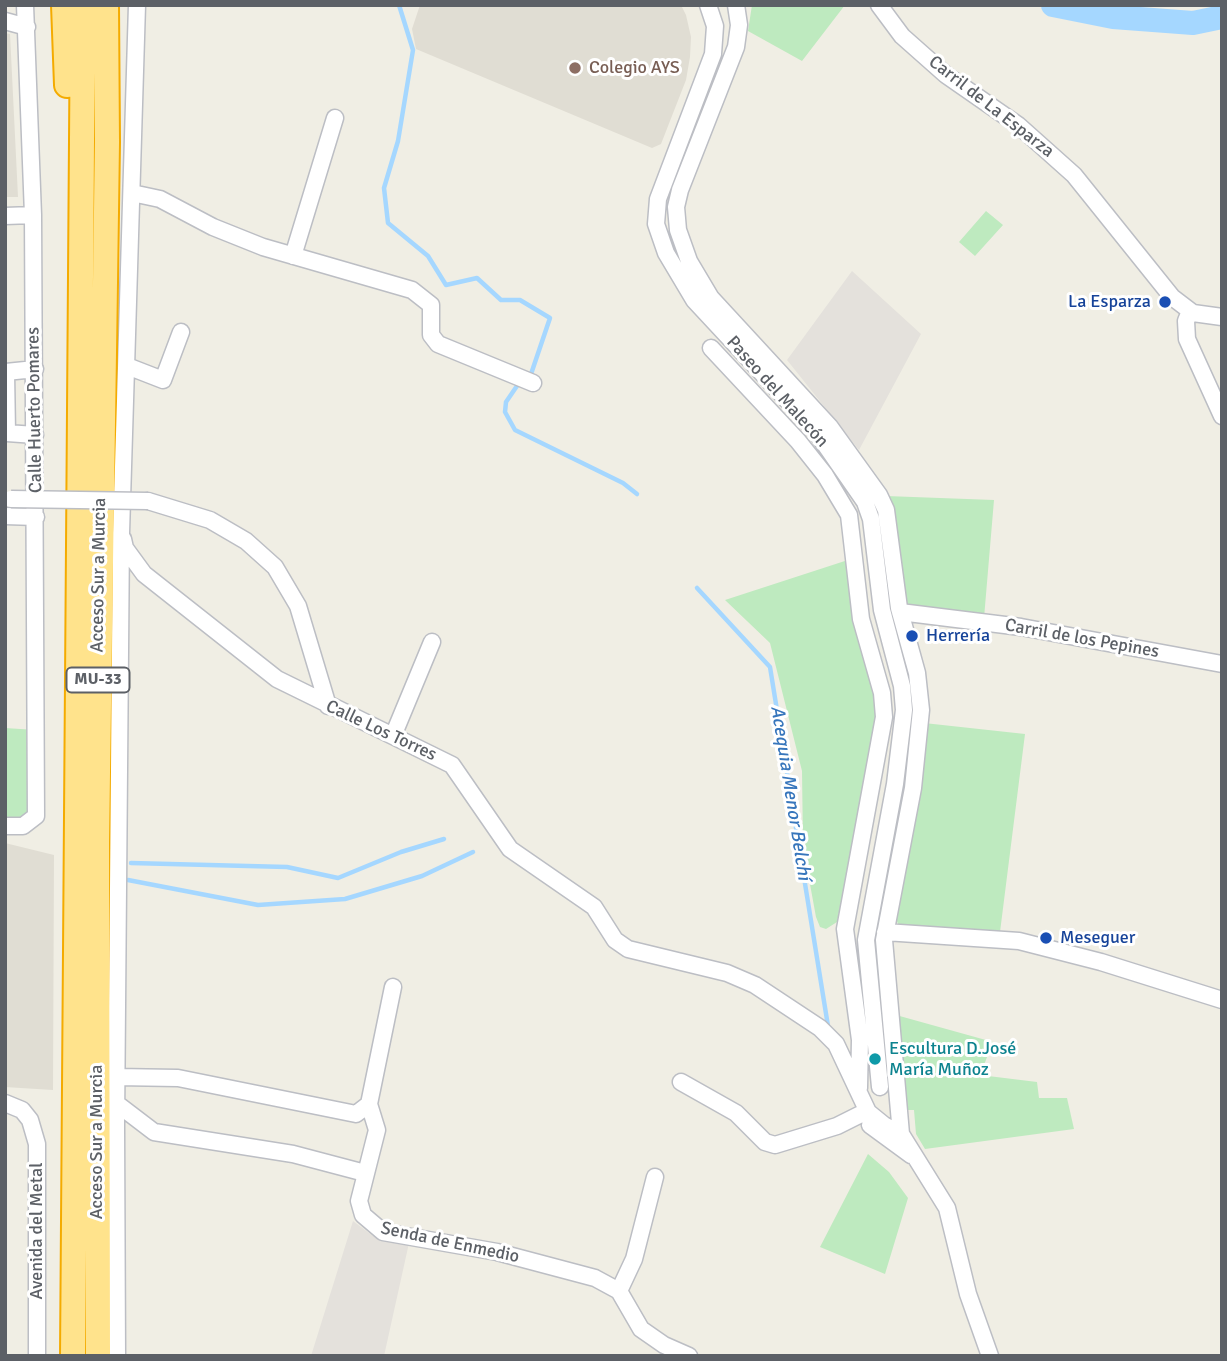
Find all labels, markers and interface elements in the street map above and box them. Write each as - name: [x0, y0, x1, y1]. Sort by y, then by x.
- street label: Carril de La Esparza: [924, 51, 1058, 163]
- place label: Colegio AYS: [589, 57, 680, 79]
- marker: Colegio AYS: [567, 60, 583, 76]
- place label: La Esparza: [1068, 291, 1151, 313]
- marker: La Esparza: [1157, 294, 1173, 310]
- street label: Calle Huerto Pomares: [23, 327, 47, 493]
- street label: Paseo del Malecón: [721, 332, 833, 452]
- street label: Acceso Sur a Murcia: [87, 497, 111, 653]
- street label: Carril de los Pepines: [1003, 615, 1161, 663]
- place label: Herrería: [926, 625, 990, 647]
- marker: Herrería: [904, 628, 920, 644]
- road number: MU-33: [66, 667, 130, 692]
- street label: Calle Los Torres: [322, 696, 440, 766]
- water label: Acequia Menor Belchí: [765, 704, 815, 882]
- place label: Meseguer: [1060, 927, 1135, 949]
- marker: Meseguer: [1038, 930, 1054, 946]
- place label: Escultura D.José María Muñoz: [889, 1038, 1016, 1080]
- marker: Escultura D.José María Muñoz: [867, 1051, 883, 1067]
- street label: Acceso Sur a Murcia: [86, 1065, 108, 1219]
- street label: Avenida del Metal: [26, 1162, 48, 1300]
- street label: Senda de Enmedio: [379, 1218, 521, 1268]

